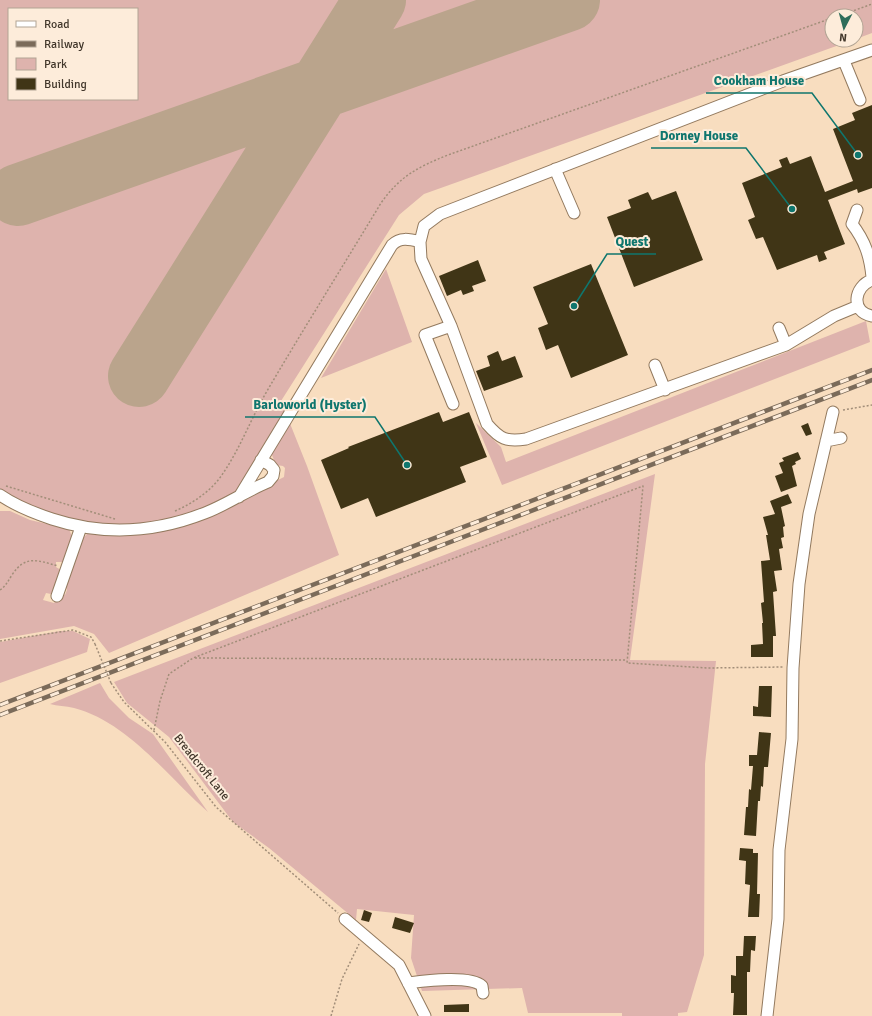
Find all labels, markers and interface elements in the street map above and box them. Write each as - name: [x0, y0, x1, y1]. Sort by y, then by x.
- legend: [8, 8, 138, 100]
- north arrow: [824, 8, 864, 48]
- text: Road: [44, 17, 70, 32]
- text: N: [839, 31, 847, 44]
- text: Railway: [44, 37, 84, 52]
- text: Park: [44, 57, 67, 72]
- callout: Cookham House: [706, 68, 812, 93]
- text: Cookham House: [714, 73, 805, 89]
- text: Building: [44, 77, 87, 92]
- callout: Dorney House: [651, 123, 746, 148]
- text: Dorney House: [660, 128, 739, 144]
- callout: Quest: [607, 229, 656, 254]
- text: Quest: [616, 234, 649, 250]
- callout: Barloworld (Hyster): [245, 392, 375, 417]
- text: Barloworld (Hyster): [253, 397, 367, 413]
- street label: Breadcroft Lane: [170, 731, 233, 803]

